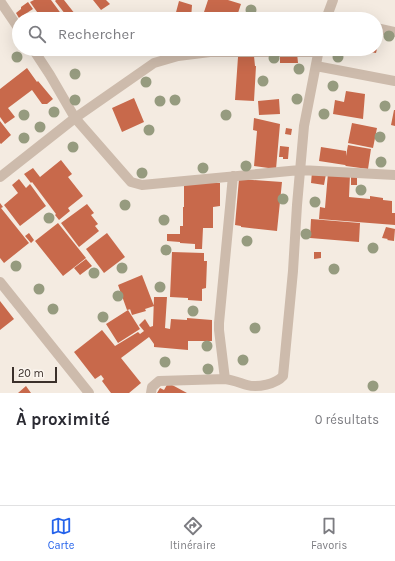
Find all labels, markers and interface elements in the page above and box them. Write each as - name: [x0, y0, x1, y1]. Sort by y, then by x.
- search box: [12, 12, 383, 56]
- icon: search: [26, 23, 48, 45]
- text: Rechercher: [58, 25, 135, 43]
- scale bar: [12, 365, 57, 384]
- text: 20 m: [18, 367, 44, 380]
- text: À proximité: [16, 409, 110, 429]
- text: 0 résultats: [315, 412, 379, 427]
- tab: Carte: [48, 515, 74, 552]
- tab: Itinéraire: [170, 515, 216, 552]
- tab: Favoris: [311, 515, 347, 552]

